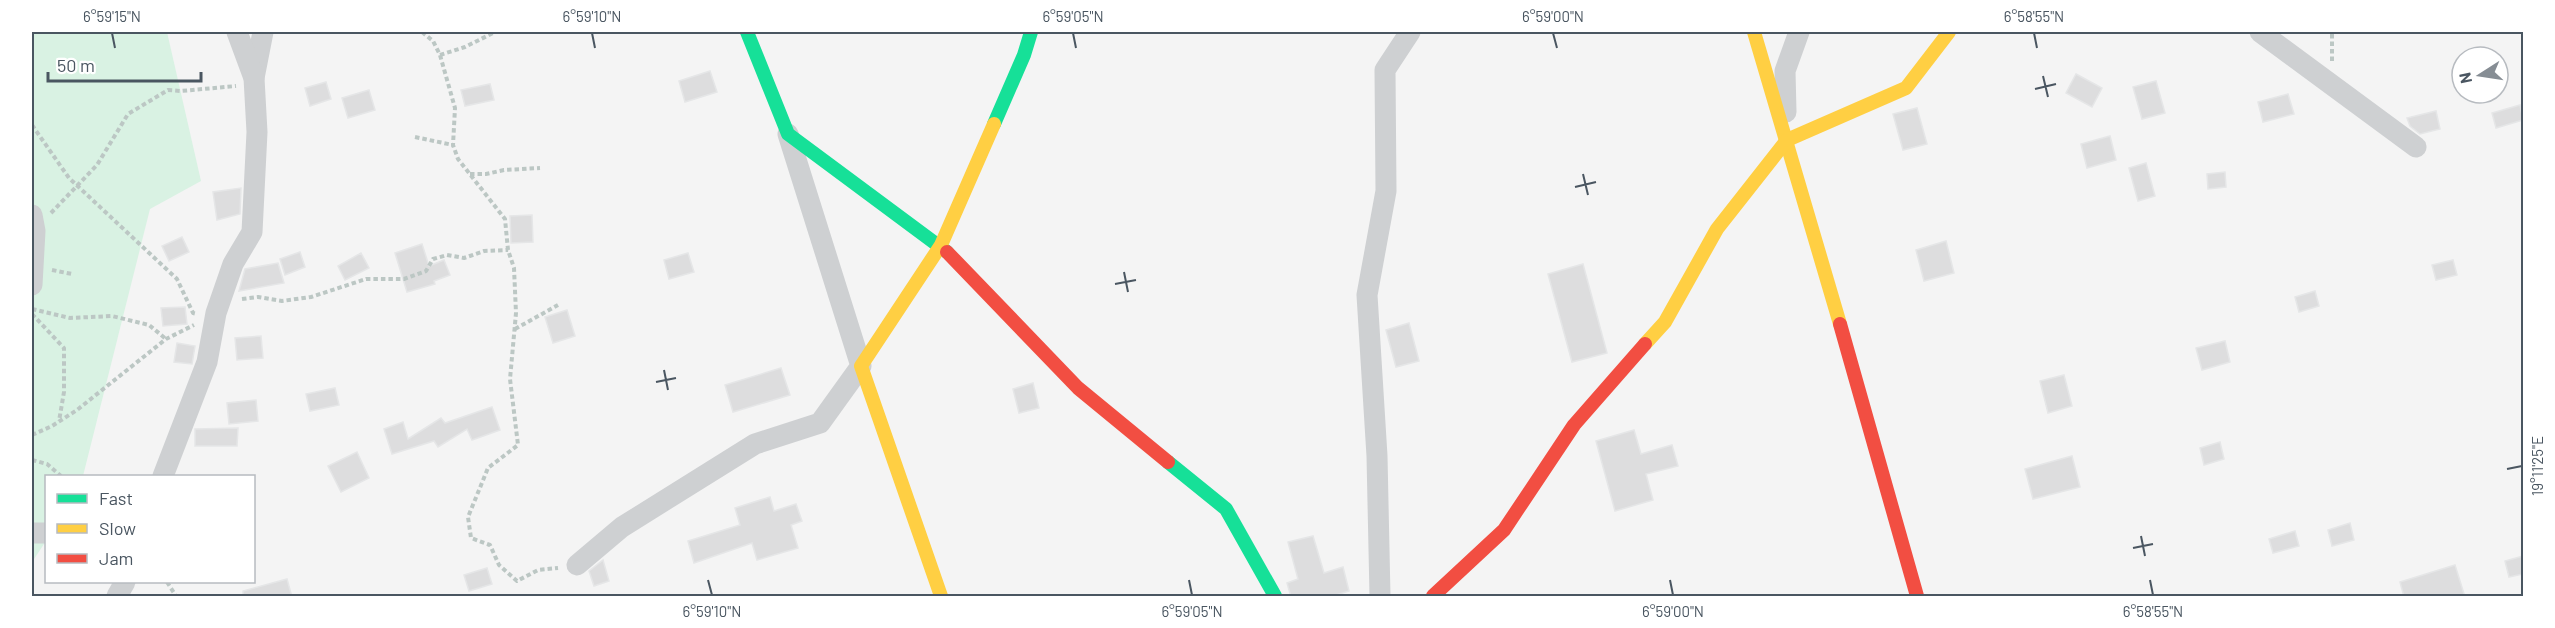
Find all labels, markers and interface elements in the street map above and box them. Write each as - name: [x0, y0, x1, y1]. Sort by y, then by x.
- text: 6°59'15"N: [83, 7, 141, 25]
- text: 6°59'10"N: [563, 7, 621, 25]
- text: 6°59'05"N: [1042, 7, 1104, 25]
- text: 6°59'00"N: [1522, 7, 1584, 25]
- text: 6°58'55"N: [2004, 7, 2064, 25]
- scale bar: [48, 45, 201, 83]
- north arrow: [2450, 45, 2510, 105]
- text: 50 m: [57, 54, 95, 76]
- text: N: [2454, 71, 2475, 85]
- text: 19°11'25"E: [2528, 436, 2546, 496]
- legend: [45, 475, 255, 583]
- text: Fast: [99, 487, 133, 509]
- text: Slow: [99, 517, 136, 539]
- text: Jam: [99, 547, 133, 569]
- text: 6°59'10"N: [683, 602, 741, 620]
- text: 6°59'05"N: [1161, 602, 1223, 620]
- text: 6°59'00"N: [1642, 602, 1704, 620]
- text: 6°58'55"N: [2123, 602, 2183, 620]

